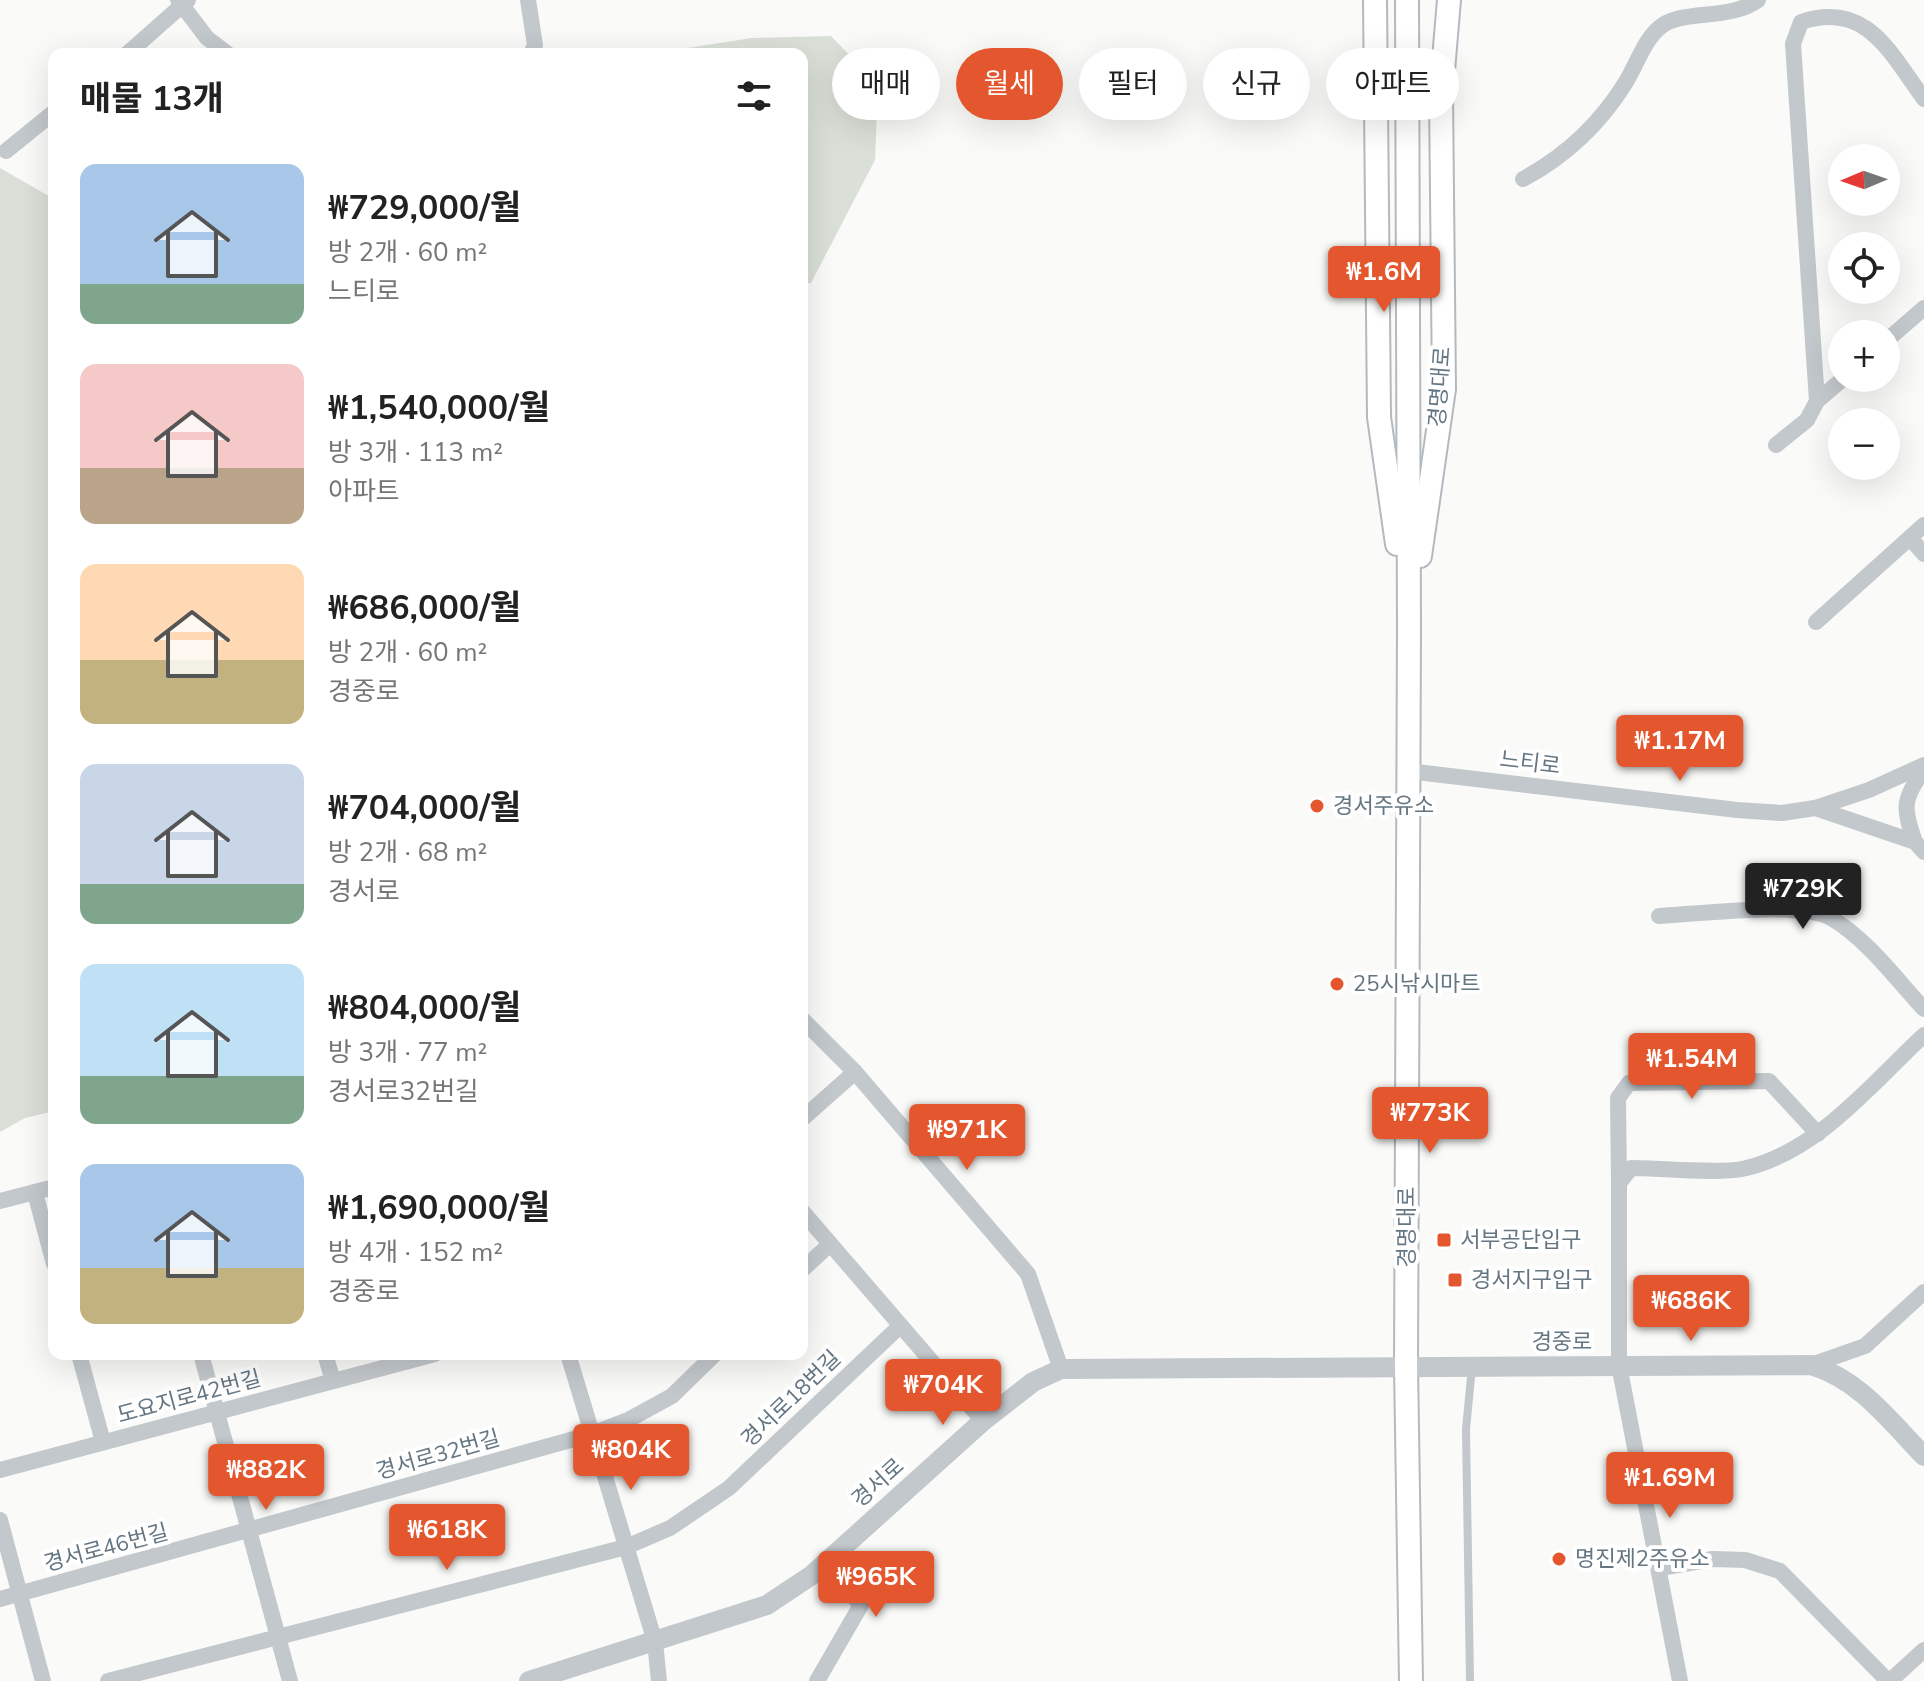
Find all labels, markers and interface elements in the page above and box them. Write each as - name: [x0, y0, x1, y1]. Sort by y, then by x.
- chip: 매매: [832, 48, 940, 120]
- chip: 월세: [956, 48, 1063, 120]
- chip: 필터: [1079, 48, 1187, 120]
- chip: 신규: [1203, 48, 1310, 120]
- chip: 아파트: [1326, 48, 1459, 120]
- icon: filters: [732, 74, 776, 118]
- text: 매물 13개: [80, 76, 224, 122]
- north arrow: [1828, 144, 1900, 216]
- map controls: [1828, 144, 1900, 480]
- text: ₩729,000/월: [328, 185, 521, 231]
- icon: home: [144, 196, 240, 292]
- button: locate: [1828, 232, 1900, 304]
- text: 방 2개 · 60 m²: [328, 235, 487, 270]
- pin: ₩1.6M: [1328, 246, 1440, 314]
- text: ₩1.6M: [1346, 254, 1422, 289]
- text: 느티로: [328, 274, 400, 309]
- button: +: [1828, 320, 1900, 392]
- street label: 경명대로: [1422, 346, 1458, 428]
- text: ₩1,540,000/월: [328, 385, 550, 431]
- icon: home: [144, 396, 240, 492]
- button: −: [1828, 408, 1900, 480]
- text: 방 3개 · 113 m²: [328, 435, 503, 470]
- text: 아파트: [328, 474, 400, 509]
- text: ₩686,000/월: [328, 585, 521, 631]
- icon: home: [144, 596, 240, 692]
- text: 방 2개 · 60 m²: [328, 635, 487, 670]
- text: 경중로: [328, 674, 400, 709]
- pin: ₩1.17M: [1615, 715, 1745, 783]
- text: ₩1.17M: [1634, 723, 1726, 758]
- street label: 느티로: [1498, 744, 1562, 782]
- text: ₩704,000/월: [328, 785, 521, 831]
- place label: 경서주유소: [1333, 791, 1434, 821]
- icon: home: [144, 796, 240, 892]
- marker: 경서주유소: [1308, 797, 1326, 815]
- text: 방 2개 · 68 m²: [328, 835, 487, 870]
- pin: ₩729K: [1747, 863, 1859, 931]
- text: ₩729K: [1763, 871, 1843, 906]
- text: 경서로: [328, 874, 400, 909]
- place label: 25시낚시마트: [1353, 969, 1481, 999]
- marker: 25시낚시마트: [1328, 975, 1346, 993]
- text: ₩804,000/월: [328, 985, 521, 1031]
- icon: home: [144, 996, 240, 1092]
- pin: ₩1.54M: [1627, 1033, 1757, 1101]
- text: 방 3개 · 77 m²: [328, 1035, 487, 1070]
- text: ₩1.54M: [1646, 1041, 1738, 1076]
- text: 경서로32번길: [328, 1074, 479, 1109]
- pin: ₩773K: [1374, 1087, 1486, 1155]
- text: ₩773K: [1390, 1095, 1470, 1130]
- pin: ₩971K: [911, 1104, 1023, 1172]
- text: ₩971K: [927, 1112, 1007, 1147]
- text: ₩1,690,000/월: [328, 1185, 550, 1231]
- street label: 경명대로: [1392, 1187, 1422, 1267]
- icon: home: [144, 1196, 240, 1292]
- place label: 서부공단입구: [1460, 1225, 1581, 1255]
- marker: 서부공단입구: [1435, 1231, 1453, 1249]
- text: 방 4개 · 152 m²: [328, 1235, 503, 1270]
- place label: 경서지구입구: [1471, 1265, 1592, 1295]
- marker: 경서지구입구: [1446, 1271, 1464, 1289]
- text: 경중로: [328, 1274, 400, 1309]
- pin: ₩686K: [1635, 1275, 1747, 1343]
- text: ₩686K: [1651, 1283, 1731, 1318]
- street label: 경중로: [1532, 1327, 1592, 1357]
- street label: 경서로18번길: [735, 1344, 847, 1454]
- pin: ₩704K: [887, 1359, 999, 1427]
- street label: 도요지로42번길: [114, 1363, 264, 1431]
- text: ₩704K: [903, 1367, 983, 1402]
- street label: 경서로32번길: [373, 1423, 503, 1487]
- pin: ₩804K: [575, 1424, 687, 1492]
- text: ₩804K: [591, 1432, 671, 1467]
- pin: ₩882K: [210, 1444, 322, 1512]
- text: ₩882K: [226, 1452, 306, 1487]
- street label: 경서로: [845, 1452, 911, 1514]
- pin: ₩1.69M: [1605, 1452, 1735, 1520]
- text: ₩1.69M: [1624, 1460, 1716, 1495]
- pin: ₩618K: [391, 1504, 503, 1572]
- text: ₩618K: [407, 1512, 487, 1547]
- street label: 경서로46번길: [40, 1517, 172, 1579]
- place label: 명진제2주유소: [1575, 1544, 1710, 1574]
- marker: 명진제2주유소: [1550, 1550, 1568, 1568]
- pin: ₩965K: [820, 1551, 932, 1619]
- text: ₩965K: [836, 1559, 916, 1594]

